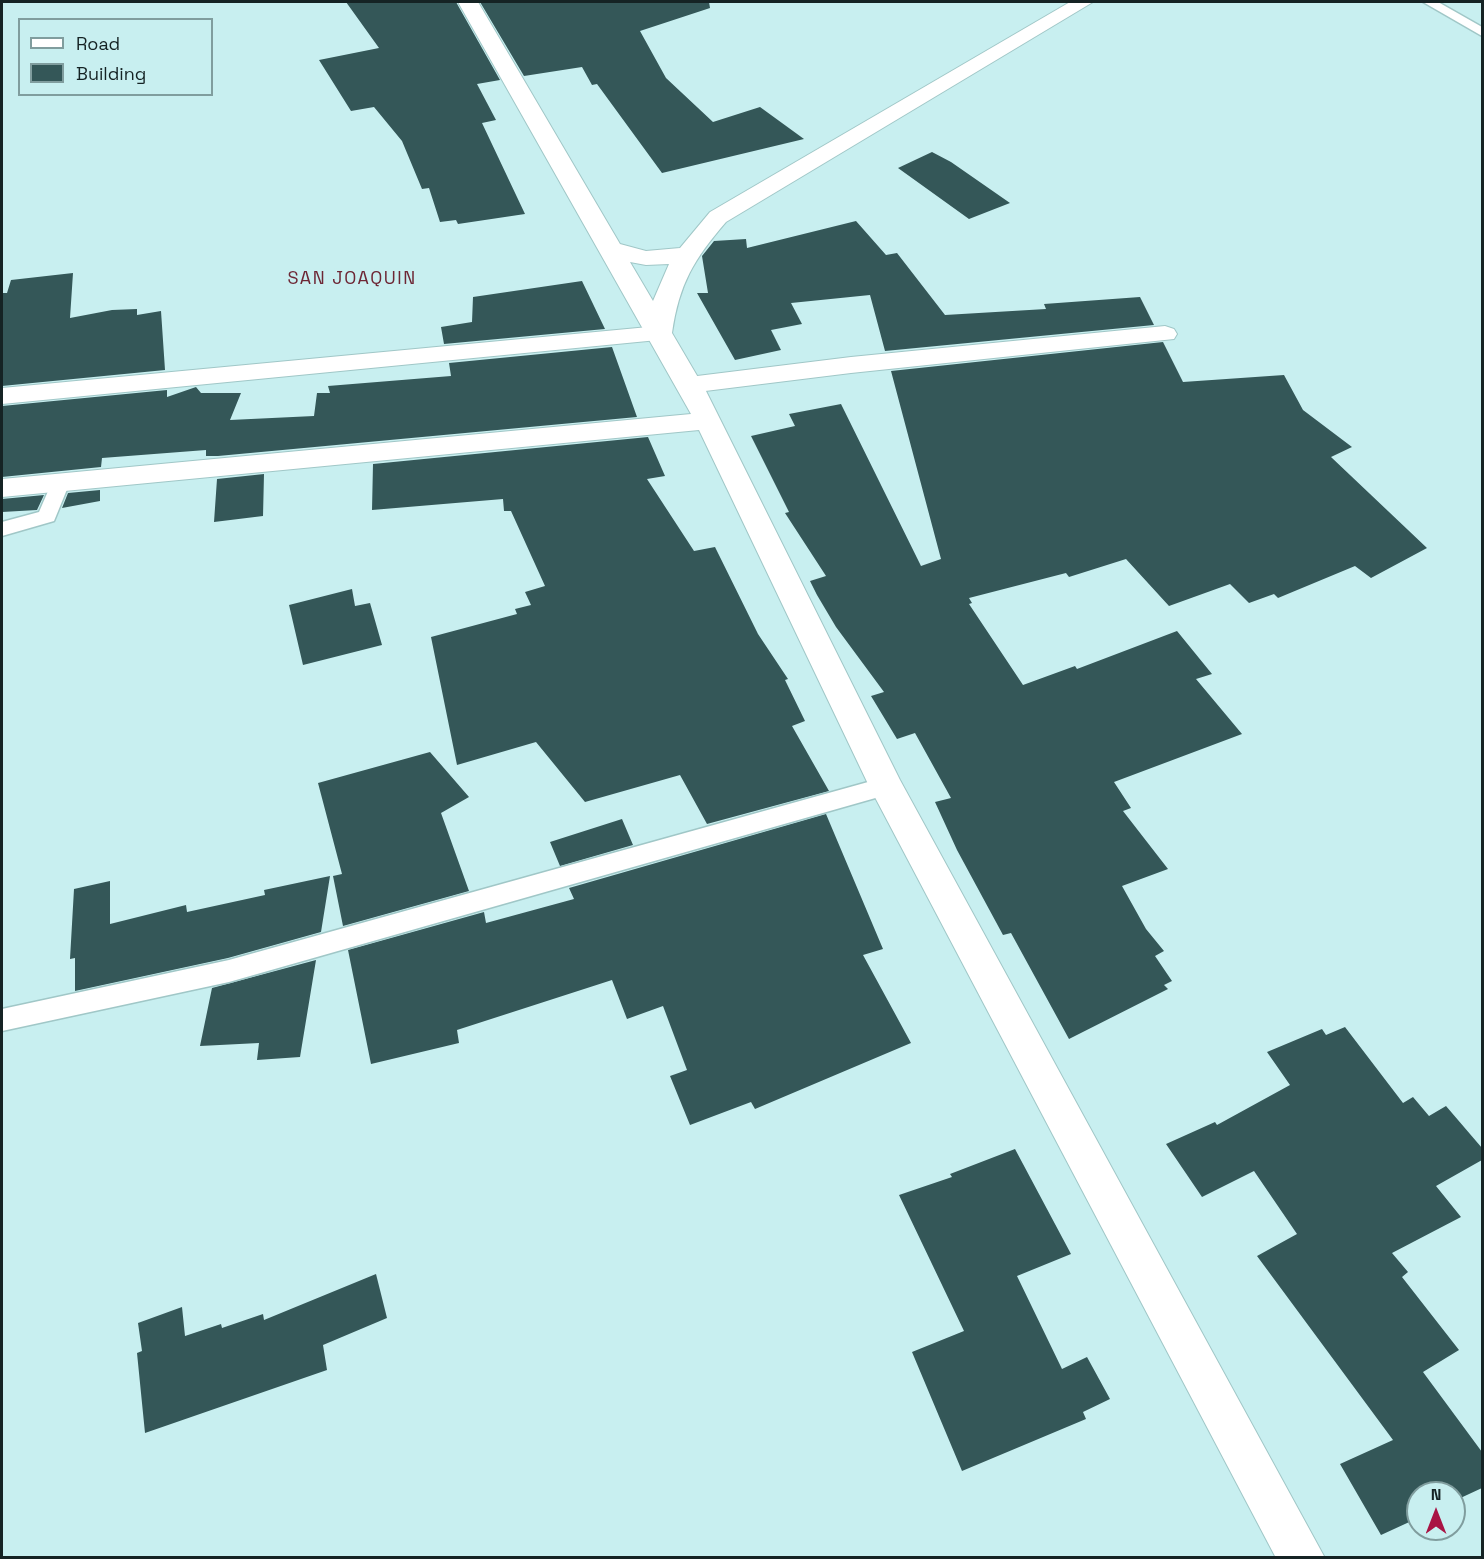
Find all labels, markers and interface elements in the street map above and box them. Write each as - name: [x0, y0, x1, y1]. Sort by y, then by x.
- legend: [18, 18, 213, 96]
- text: Road: [76, 32, 120, 55]
- text: Building: [76, 62, 146, 85]
- district label: SAN JOAQUIN: [287, 268, 417, 290]
- north arrow: [1406, 1481, 1466, 1541]
- text: N: [1431, 1484, 1441, 1505]

